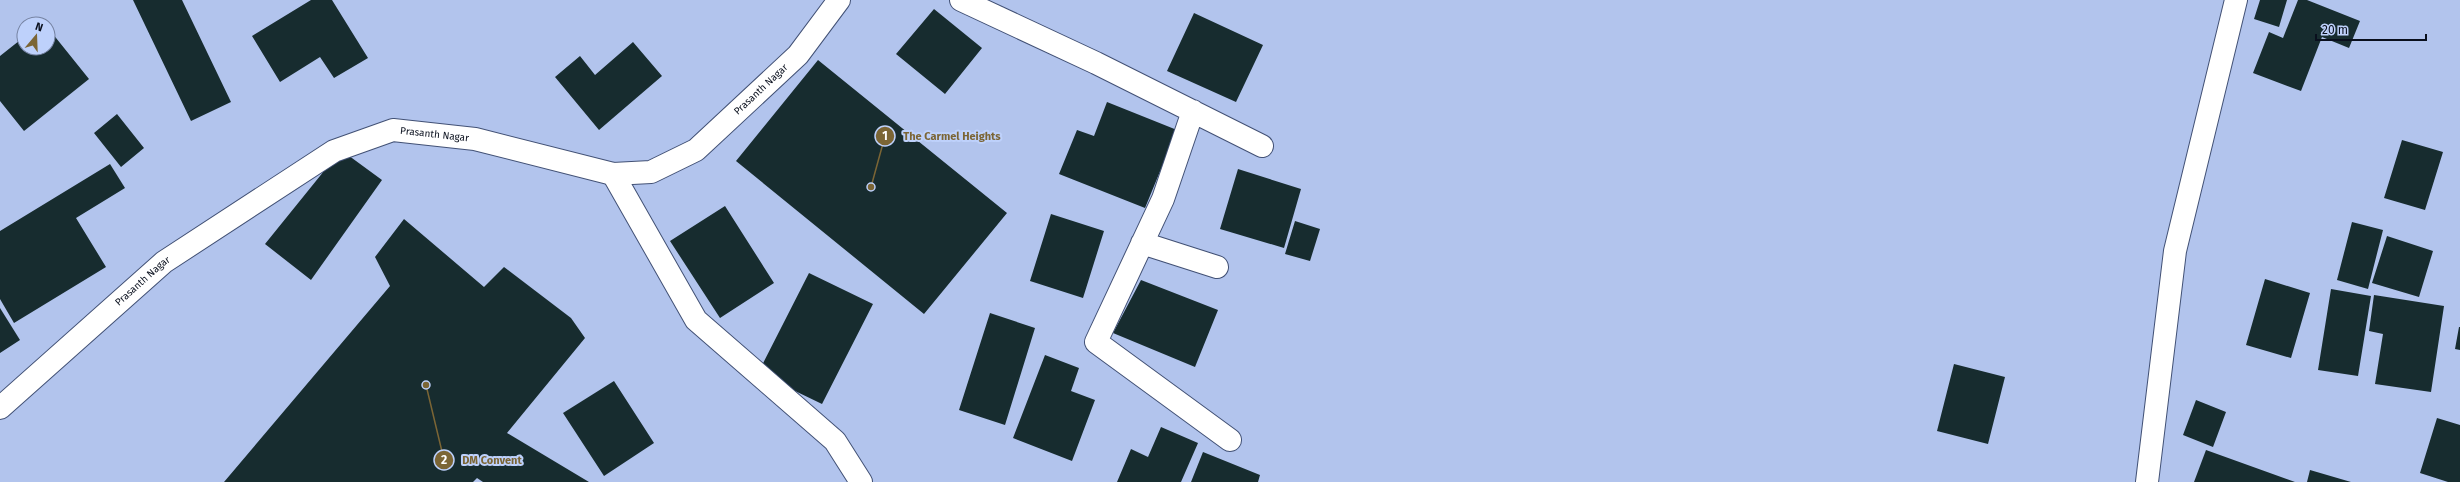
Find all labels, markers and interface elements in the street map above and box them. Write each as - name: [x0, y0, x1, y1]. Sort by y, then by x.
- north arrow: [16, 16, 56, 56]
- scale bar: [2316, 16, 2426, 42]
- text: N: [34, 20, 45, 34]
- text: 20 m: [2322, 23, 2348, 37]
- street label: Prasanth Nagar: [732, 61, 790, 117]
- callout: The Carmel Heights: [875, 124, 1008, 147]
- street label: Prasanth Nagar: [400, 125, 470, 144]
- text: 1: [882, 129, 888, 143]
- text: The Carmel Heights: [903, 130, 1001, 143]
- street label: Prasanth Nagar: [113, 254, 172, 308]
- callout: DM Convent: [434, 449, 529, 472]
- text: 2: [441, 453, 447, 467]
- text: DM Convent: [462, 454, 522, 467]

